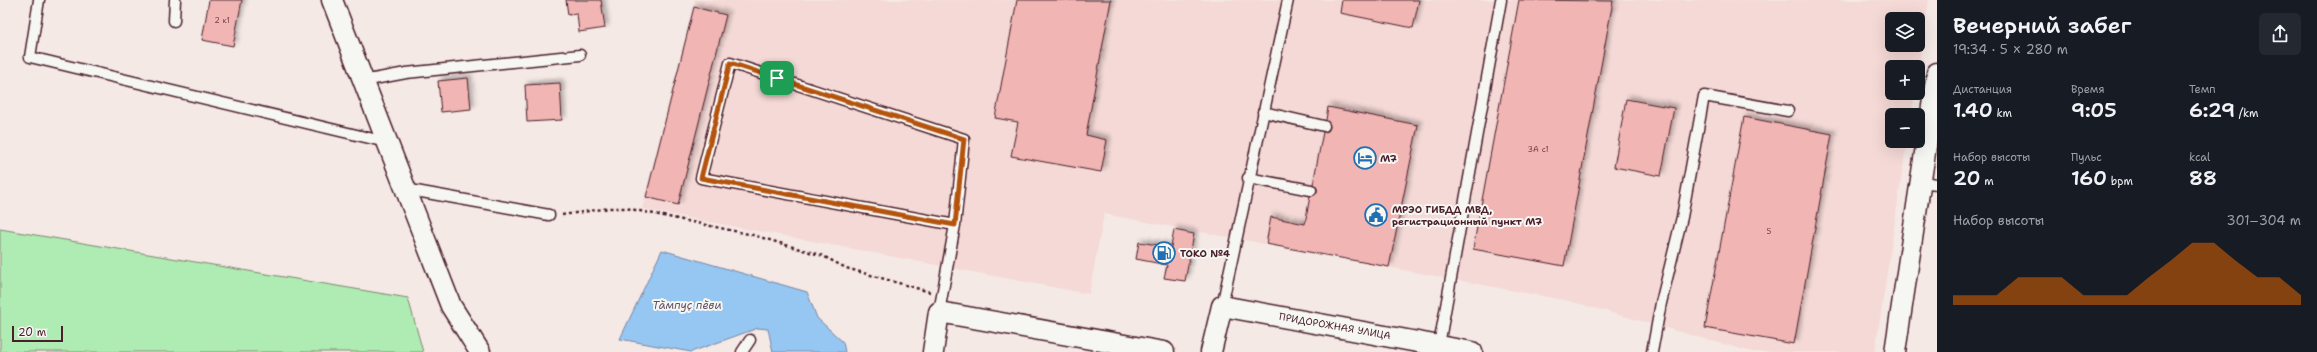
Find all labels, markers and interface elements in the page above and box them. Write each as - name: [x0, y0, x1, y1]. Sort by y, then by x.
- text: Вечерний забег: [1953, 11, 2131, 40]
- map controls: [1885, 12, 1925, 148]
- button: layers: [1885, 12, 1925, 52]
- button: share: [2259, 13, 2301, 55]
- house number: 2 к1: [214, 15, 230, 26]
- text: 19:34 · 5 × 280 m: [1953, 41, 2068, 58]
- button: +: [1885, 60, 1925, 100]
- pin: [760, 61, 794, 95]
- icon: arrive: [766, 67, 788, 89]
- text: Дистанция: [1953, 82, 2012, 97]
- text: Время: [2071, 82, 2105, 97]
- text: Темп: [2189, 82, 2216, 97]
- text: 1.40: [1953, 97, 1993, 123]
- text: 9:05: [2071, 97, 2117, 123]
- text: 6:29: [2189, 97, 2235, 123]
- text: km: [1993, 106, 2012, 121]
- text: /km: [2235, 106, 2258, 121]
- button: −: [1885, 108, 1925, 148]
- house number: 3А с1: [1528, 144, 1549, 155]
- hotel icon: М7: [1352, 145, 1378, 171]
- text: Набор высоты: [1953, 150, 2030, 165]
- text: Пульс: [2071, 150, 2102, 165]
- text: kcal: [2189, 150, 2210, 165]
- place label: М7: [1380, 152, 1397, 165]
- text: 20: [1953, 165, 1981, 191]
- text: 160: [2071, 165, 2107, 191]
- text: 88: [2189, 165, 2217, 191]
- text: m: [1981, 174, 1994, 189]
- text: bpm: [2107, 174, 2133, 189]
- public building icon: МРЭО ГИБДД МВД, регистрационный пункт М7: [1363, 202, 1389, 228]
- place label: МРЭО ГИБДД МВД, регистрационный пункт М7: [1392, 203, 1542, 228]
- text: Набор высоты: [1953, 212, 2044, 229]
- text: 301–304 m: [2227, 212, 2301, 229]
- house number: 5: [1767, 226, 1772, 237]
- fuel station icon: ТОКО №4: [1151, 240, 1177, 266]
- place label: ТОКО №4: [1180, 247, 1230, 260]
- water label: Тӑмпуҫ пӗви: [652, 298, 722, 313]
- street label: ПРИДОРОЖНАЯ УЛИЦА: [1278, 310, 1392, 342]
- scale bar: [12, 324, 63, 343]
- text: 20 m: [18, 325, 46, 340]

